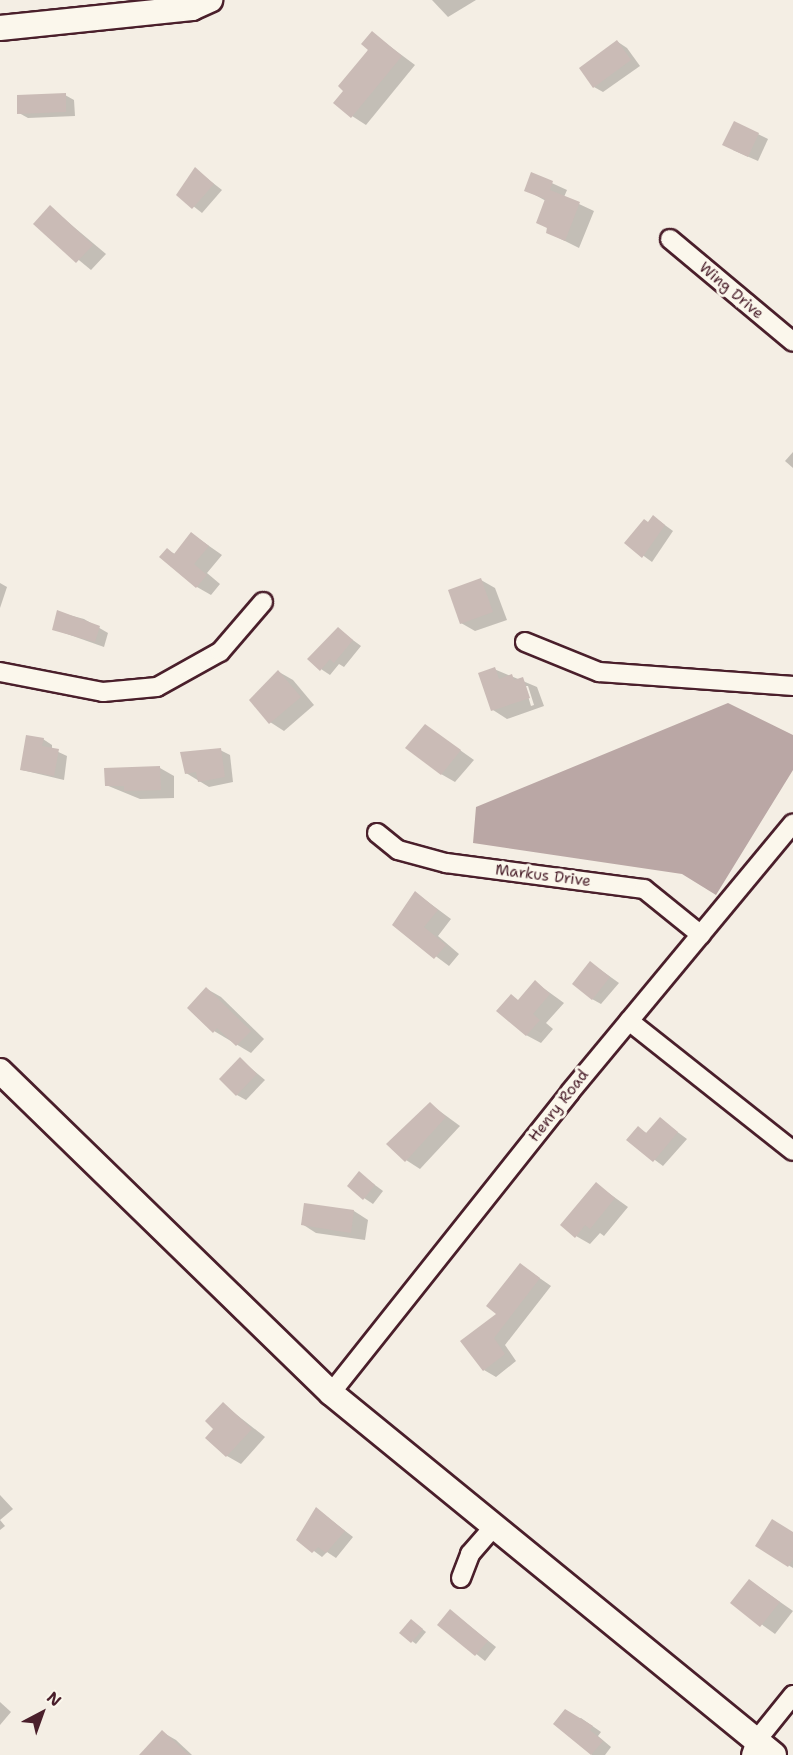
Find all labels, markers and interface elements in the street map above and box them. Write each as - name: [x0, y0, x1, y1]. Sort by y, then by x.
- street label: Wing Drive: [695, 259, 767, 323]
- street label: Markus Drive: [494, 861, 592, 891]
- street label: Henry Road: [525, 1066, 593, 1146]
- north arrow: [12, 1683, 72, 1743]
- text: N: [42, 1687, 66, 1711]

